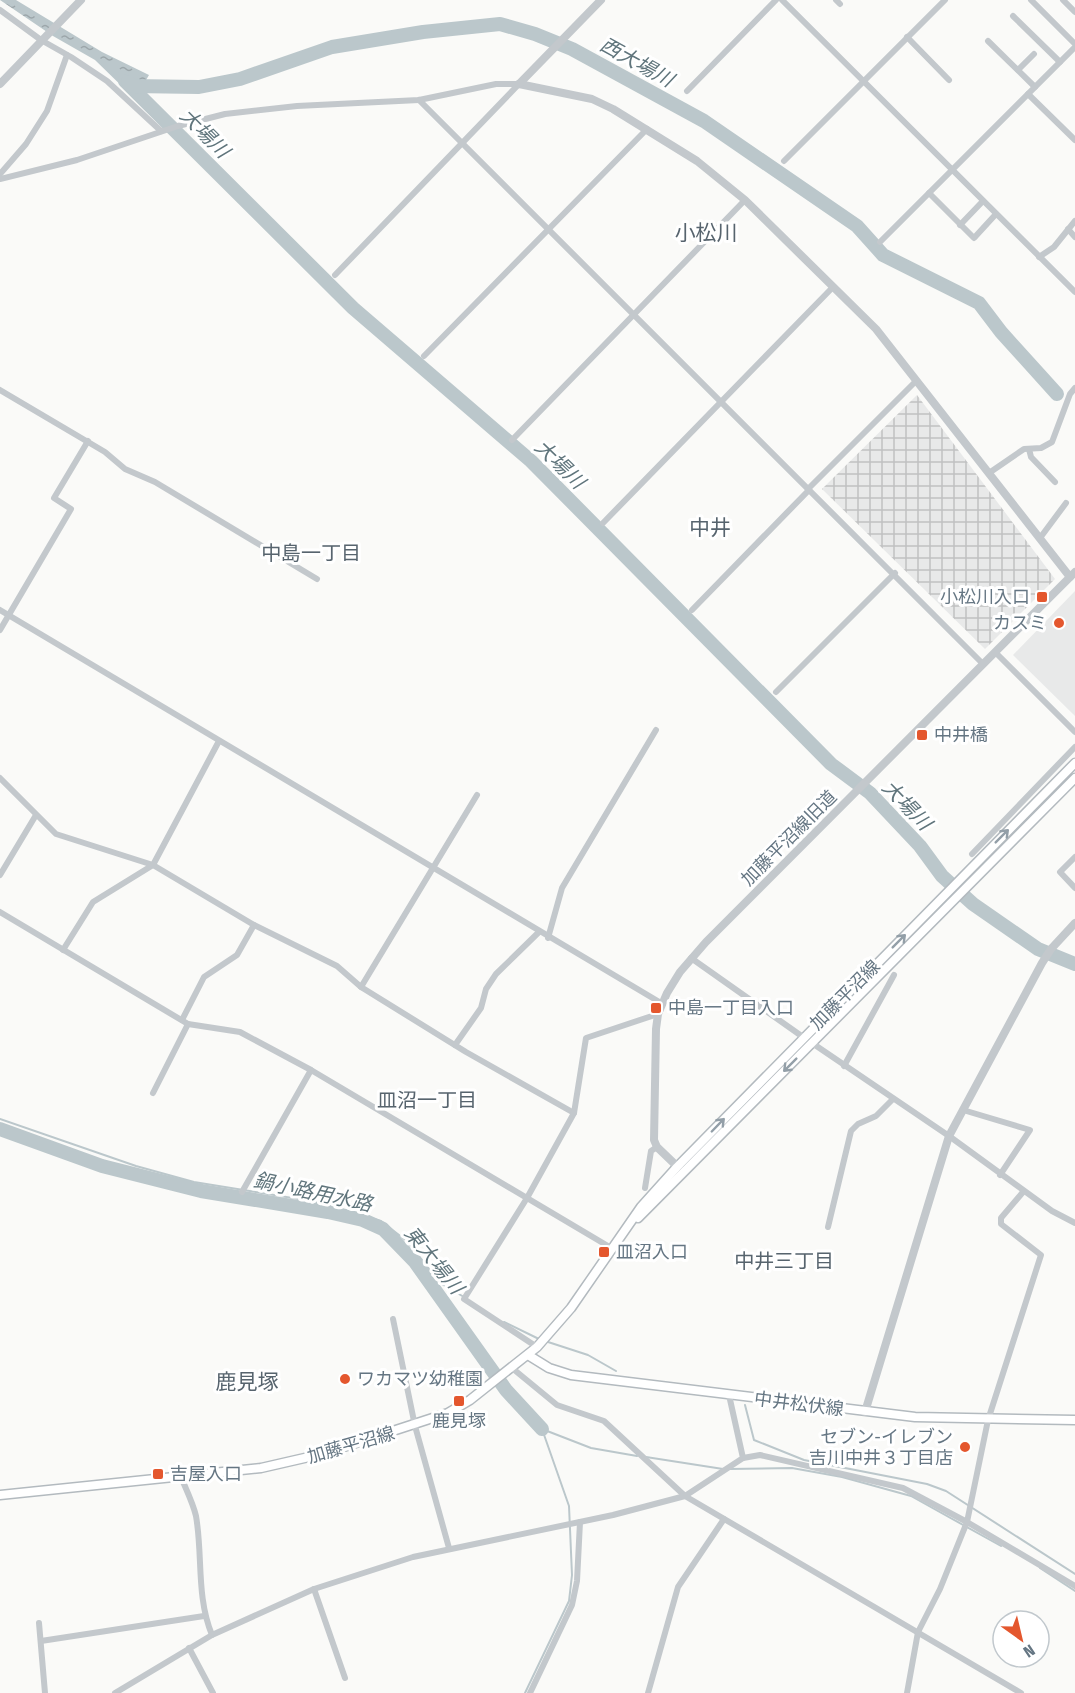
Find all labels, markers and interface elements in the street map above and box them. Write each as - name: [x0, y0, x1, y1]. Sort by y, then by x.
- water label: 西大場川: [596, 32, 680, 93]
- water label: 大場川: [175, 103, 236, 164]
- district label: 小松川: [675, 220, 738, 246]
- water label: 大場川: [530, 435, 591, 495]
- district label: 中井: [689, 515, 731, 541]
- district label: 中島一丁目: [261, 541, 361, 565]
- place label: 小松川入口: [940, 586, 1030, 608]
- marker: 小松川入口: [1035, 590, 1049, 604]
- place label: カスミ: [993, 612, 1047, 634]
- marker: カスミ: [1052, 616, 1066, 630]
- place label: 中井橋: [934, 724, 988, 746]
- marker: 中井橋: [915, 728, 929, 742]
- water label: 大場川: [878, 775, 938, 836]
- street label: 加藤平沼線旧道: [737, 786, 841, 890]
- one-way arrow: [995, 829, 1009, 844]
- one-way arrow: [891, 934, 906, 948]
- street label: 加藤平沼線: [805, 955, 885, 1035]
- place label: 中島一丁目入口: [668, 997, 794, 1019]
- marker: 中島一丁目入口: [649, 1001, 663, 1015]
- one-way arrow: [782, 1058, 797, 1073]
- district label: 皿沼一丁目: [377, 1088, 477, 1112]
- one-way arrow: [711, 1118, 725, 1133]
- water label: 鍋小路用水路: [252, 1168, 376, 1217]
- water label: 東大場川: [400, 1221, 470, 1300]
- place label: 皿沼入口: [616, 1241, 688, 1263]
- marker: 皿沼入口: [597, 1245, 611, 1259]
- district label: 中井三丁目: [734, 1249, 834, 1273]
- place label: ワカマツ幼稚園: [357, 1368, 483, 1390]
- district label: 鹿見塚: [216, 1369, 279, 1395]
- marker: ワカマツ幼稚園: [338, 1372, 352, 1386]
- street label: 中井松伏線: [753, 1388, 845, 1420]
- marker: 鹿見塚: [452, 1394, 466, 1408]
- place label: 鹿見塚: [432, 1410, 486, 1432]
- street label: 加藤平沼線: [305, 1422, 397, 1468]
- place label: セブン-イレブン 吉川中井３丁目店: [809, 1426, 953, 1469]
- marker: セブン-イレブン 吉川中井３丁目店: [958, 1440, 972, 1454]
- place label: 吉屋入口: [170, 1463, 242, 1485]
- marker: 吉屋入口: [151, 1467, 165, 1481]
- north arrow: [991, 1609, 1051, 1669]
- text: N: [1020, 1640, 1038, 1662]

